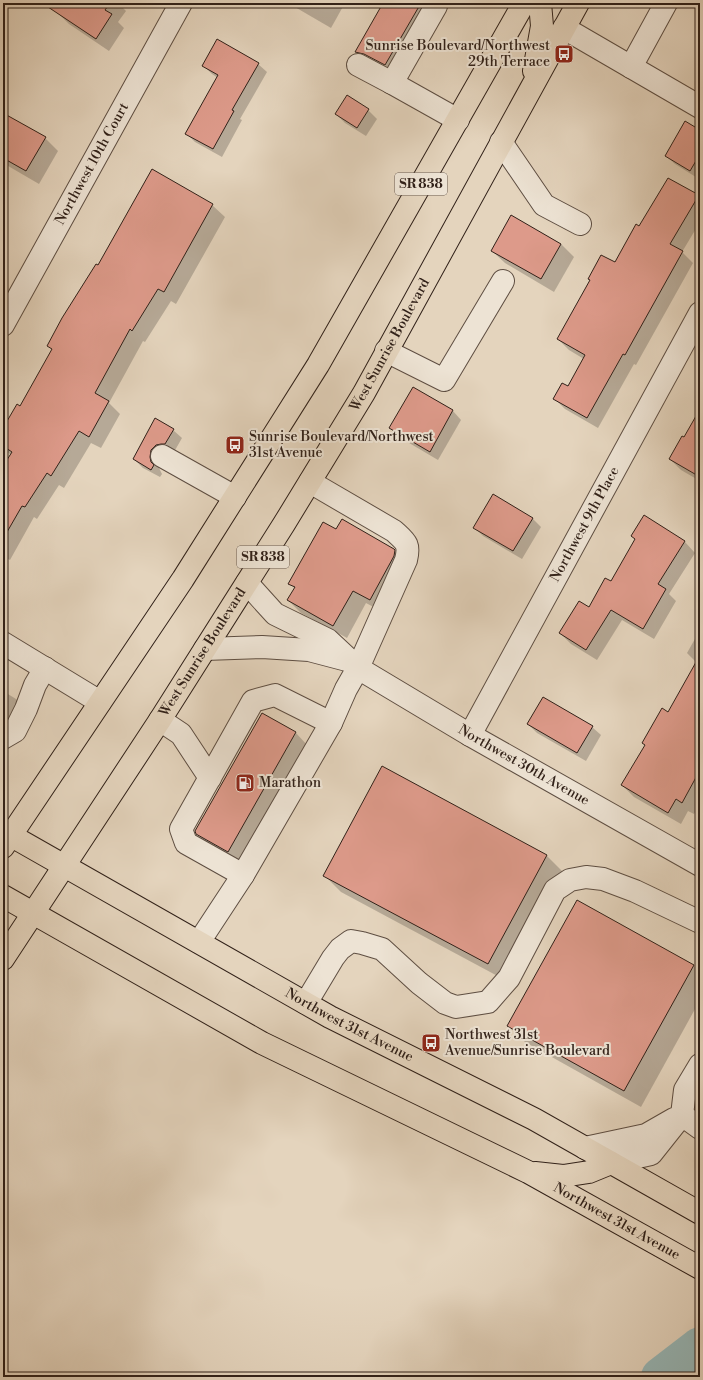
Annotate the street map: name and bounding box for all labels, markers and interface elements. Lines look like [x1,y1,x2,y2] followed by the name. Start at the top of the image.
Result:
[365,37,550,71] place label: Sunrise Boulevard/Northwest 29th Terrace
[553,43,575,65] bus stop icon: Sunrise Boulevard/Northwest 29th Terrace
[51,100,133,228] street label: Northwest 10th Court
[395,173,447,195] road number: SR 838
[345,275,434,416] street label: West Sunrise Boulevard
[249,428,434,462] place label: Sunrise Boulevard/Northwest 31st Avenue
[224,434,246,456] bus stop icon: Sunrise Boulevard/Northwest 31st Avenue
[546,464,624,585] street label: Northwest 9th Place
[237,546,289,568] road number: SR 838
[155,584,250,721] street label: West Sunrise Boulevard
[455,721,593,810] street label: Northwest 30th Avenue
[234,772,256,794] fuel station icon: Marathon
[259,774,322,792] place label: Marathon
[282,984,416,1066] street label: Northwest 31st Avenue
[444,1026,610,1060] place label: Northwest 31st Avenue/Sunrise Boulevard
[420,1032,442,1054] bus stop icon: Northwest 31st Avenue/Sunrise Boulevard
[550,1179,683,1264] street label: Northwest 31st Avenue

